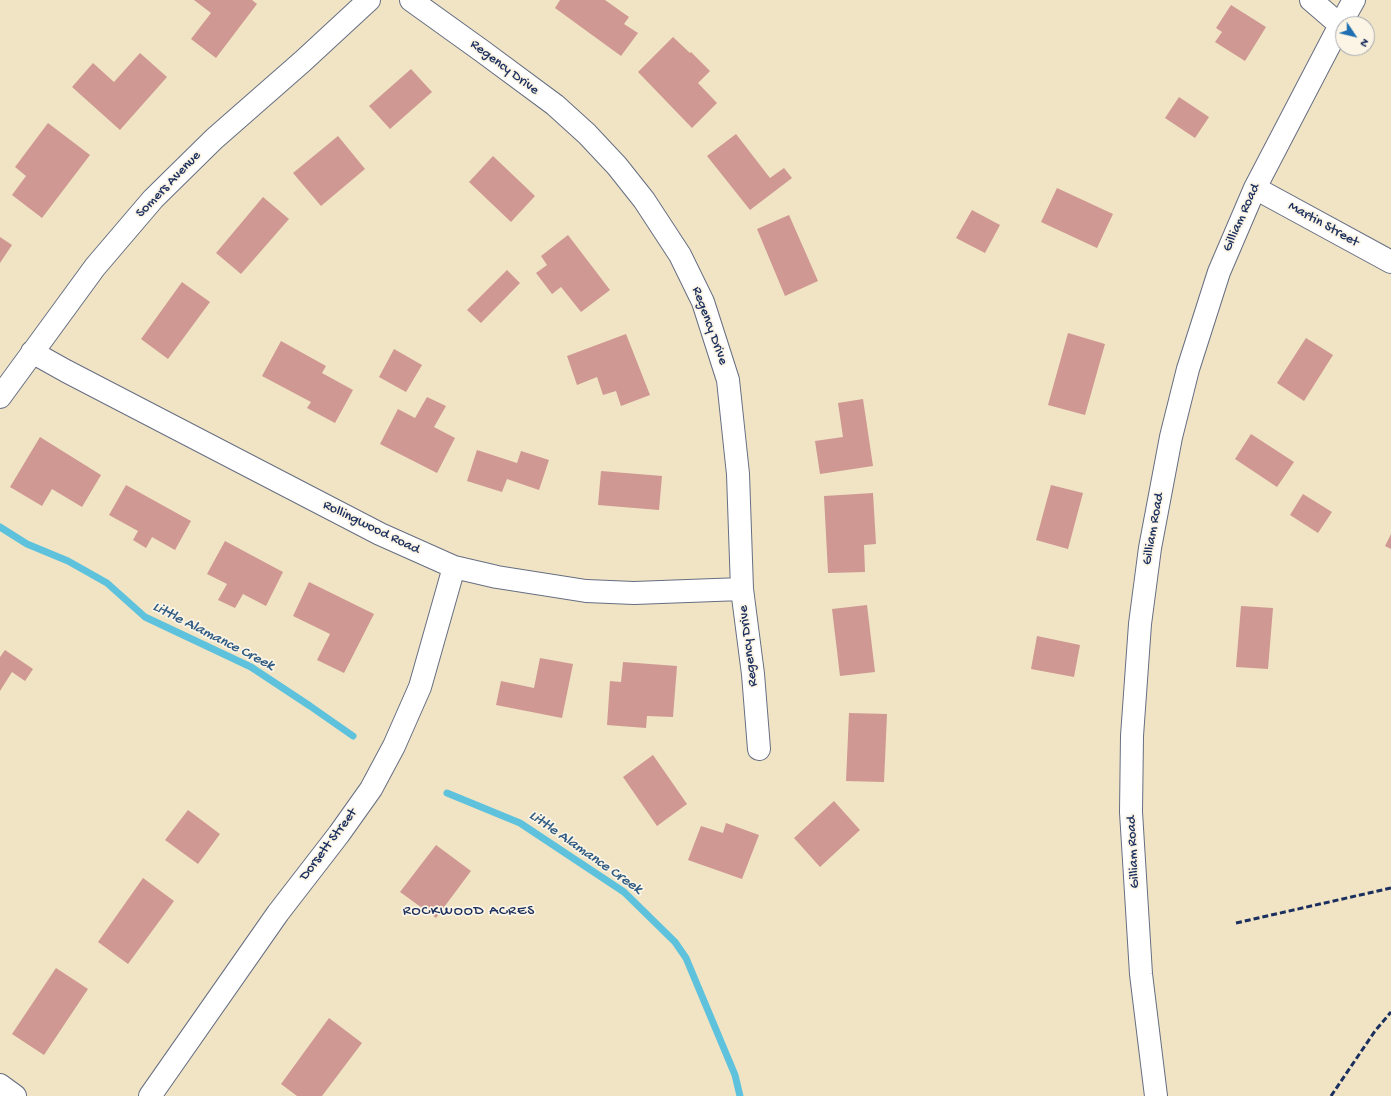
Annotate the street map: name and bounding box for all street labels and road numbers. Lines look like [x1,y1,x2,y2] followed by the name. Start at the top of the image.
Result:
[466,37,542,99] street label: Regency Drive
[133,148,205,222] street label: Somers Avenue
[1220,181,1264,255] street label: Gilliam Road
[1285,199,1361,251] street label: Martin Street
[687,285,731,367] street label: Regency Drive
[1139,492,1169,566] street label: Gilliam Road
[320,497,422,559] street label: Rollingwood Road
[736,604,762,688] street label: Regency Drive
[296,806,362,884] street label: Dorsett Street
[1124,815,1144,889] street label: Gilliam Road

